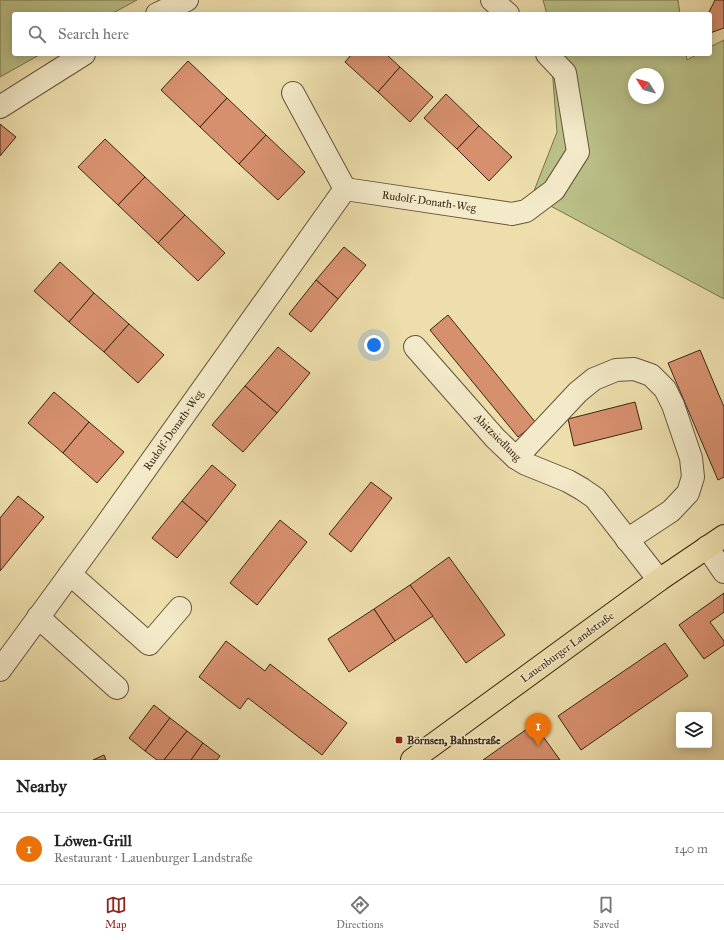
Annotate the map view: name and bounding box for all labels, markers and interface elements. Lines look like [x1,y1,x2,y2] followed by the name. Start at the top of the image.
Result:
[12,12,712,56] search box
[26,23,48,45] icon: search
[58,25,129,43] text: Search here
[628,68,664,104] north arrow
[381,188,478,215] street label: Rudolf-Donath-Weg
[364,335,384,355] your location
[141,387,206,473] street label: Rudolf-Donath-Weg
[471,410,525,464] street label: Abitzsiedlung
[518,609,617,686] street label: Lauenburger Landstraße
[676,712,712,748] map controls
[676,712,712,748] button: layers
[525,713,551,746] pin: 1
[407,734,501,747] place label: Börnsen, Bahnstraße
[394,735,404,745] marker: Börnsen, Bahnstraße
[16,776,67,797] text: Nearby
[54,832,132,850] text: Löwen-Grill
[26,841,32,857] text: 1
[674,841,708,857] text: 140 m
[54,850,253,866] text: Restaurant · Lauenburger Landstraße
[105,894,127,931] tab: Map
[336,894,384,931] tab: Directions
[593,894,619,931] tab: Saved

